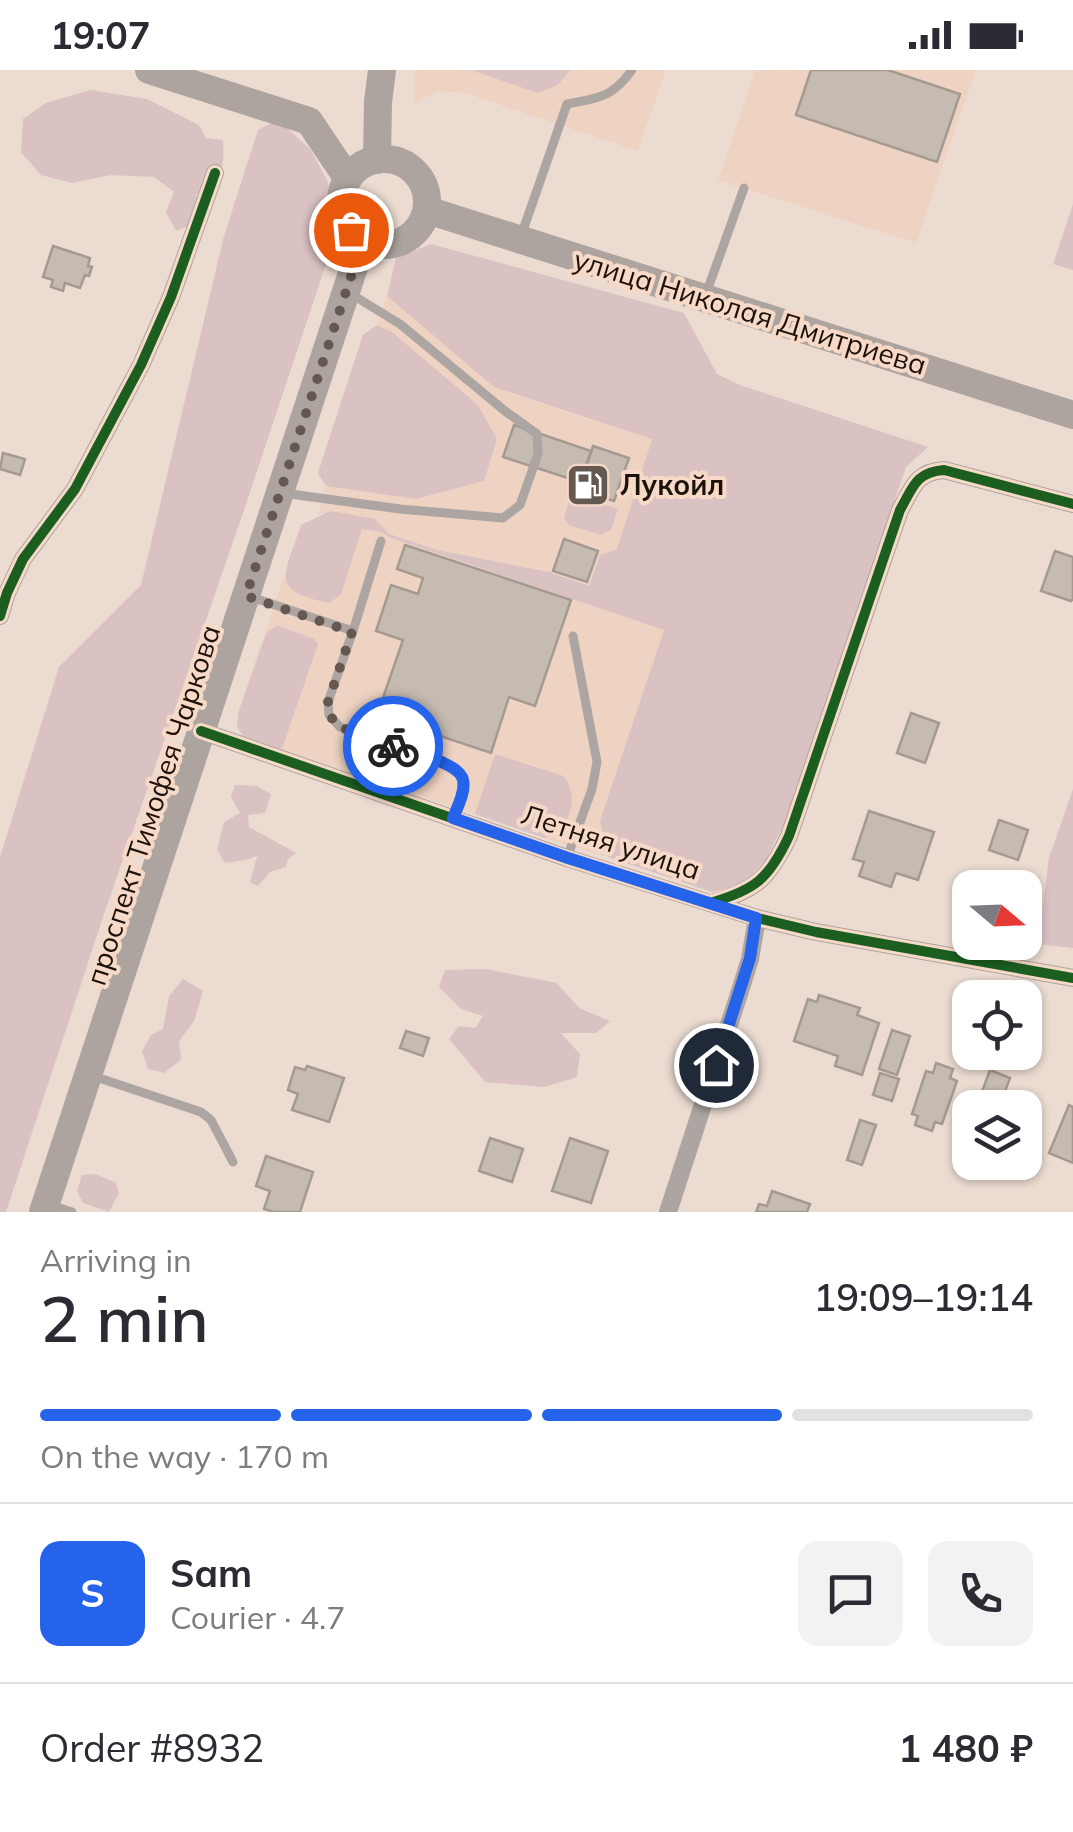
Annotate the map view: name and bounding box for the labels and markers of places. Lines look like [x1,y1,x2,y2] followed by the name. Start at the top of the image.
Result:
[309,188,394,273] pin
[565,462,611,508] fuel station icon: Лукойл
[620,467,724,502] place label: Лукойл
[674,1023,759,1108] pin

